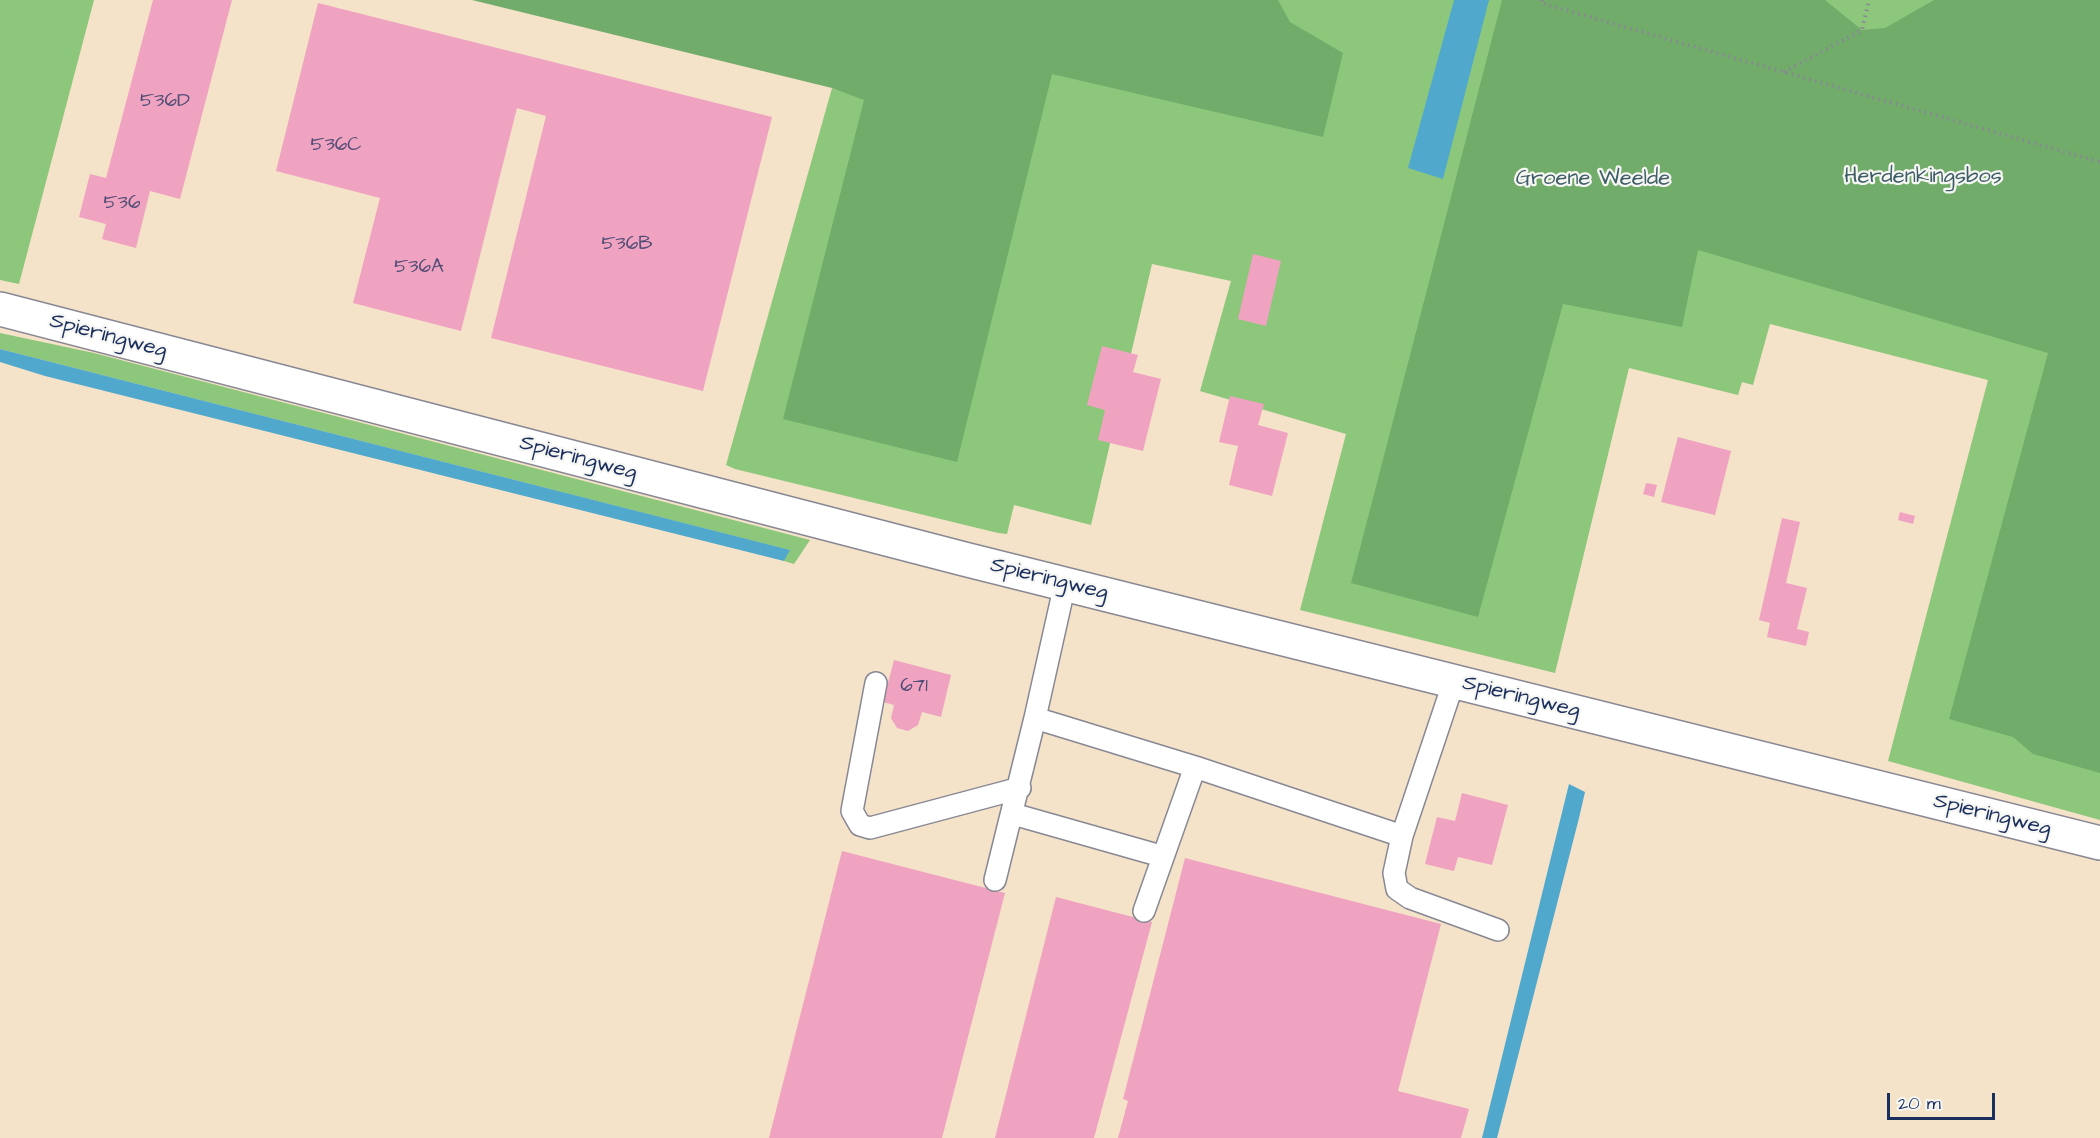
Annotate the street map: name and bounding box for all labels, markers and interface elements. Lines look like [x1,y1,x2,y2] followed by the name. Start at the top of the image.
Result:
[140,90,190,114] house number: 536D
[310,134,362,158] house number: 536C
[1844,164,2002,190] park label: Herdenkingsbos
[1516,166,1670,192] park label: Groene Weelde
[104,192,140,216] house number: 536
[601,233,653,257] house number: 536B
[394,256,444,280] house number: 536A
[46,309,170,365] street label: Spieringweg
[516,431,640,487] street label: Spieringweg
[987,553,1111,607] street label: Spieringweg
[1459,671,1583,725] street label: Spieringweg
[900,675,928,699] house number: 671
[1930,789,2054,843] street label: Spieringweg
[1890,1081,1998,1119] scale bar
[1898,1091,1941,1116] text: 20 m

